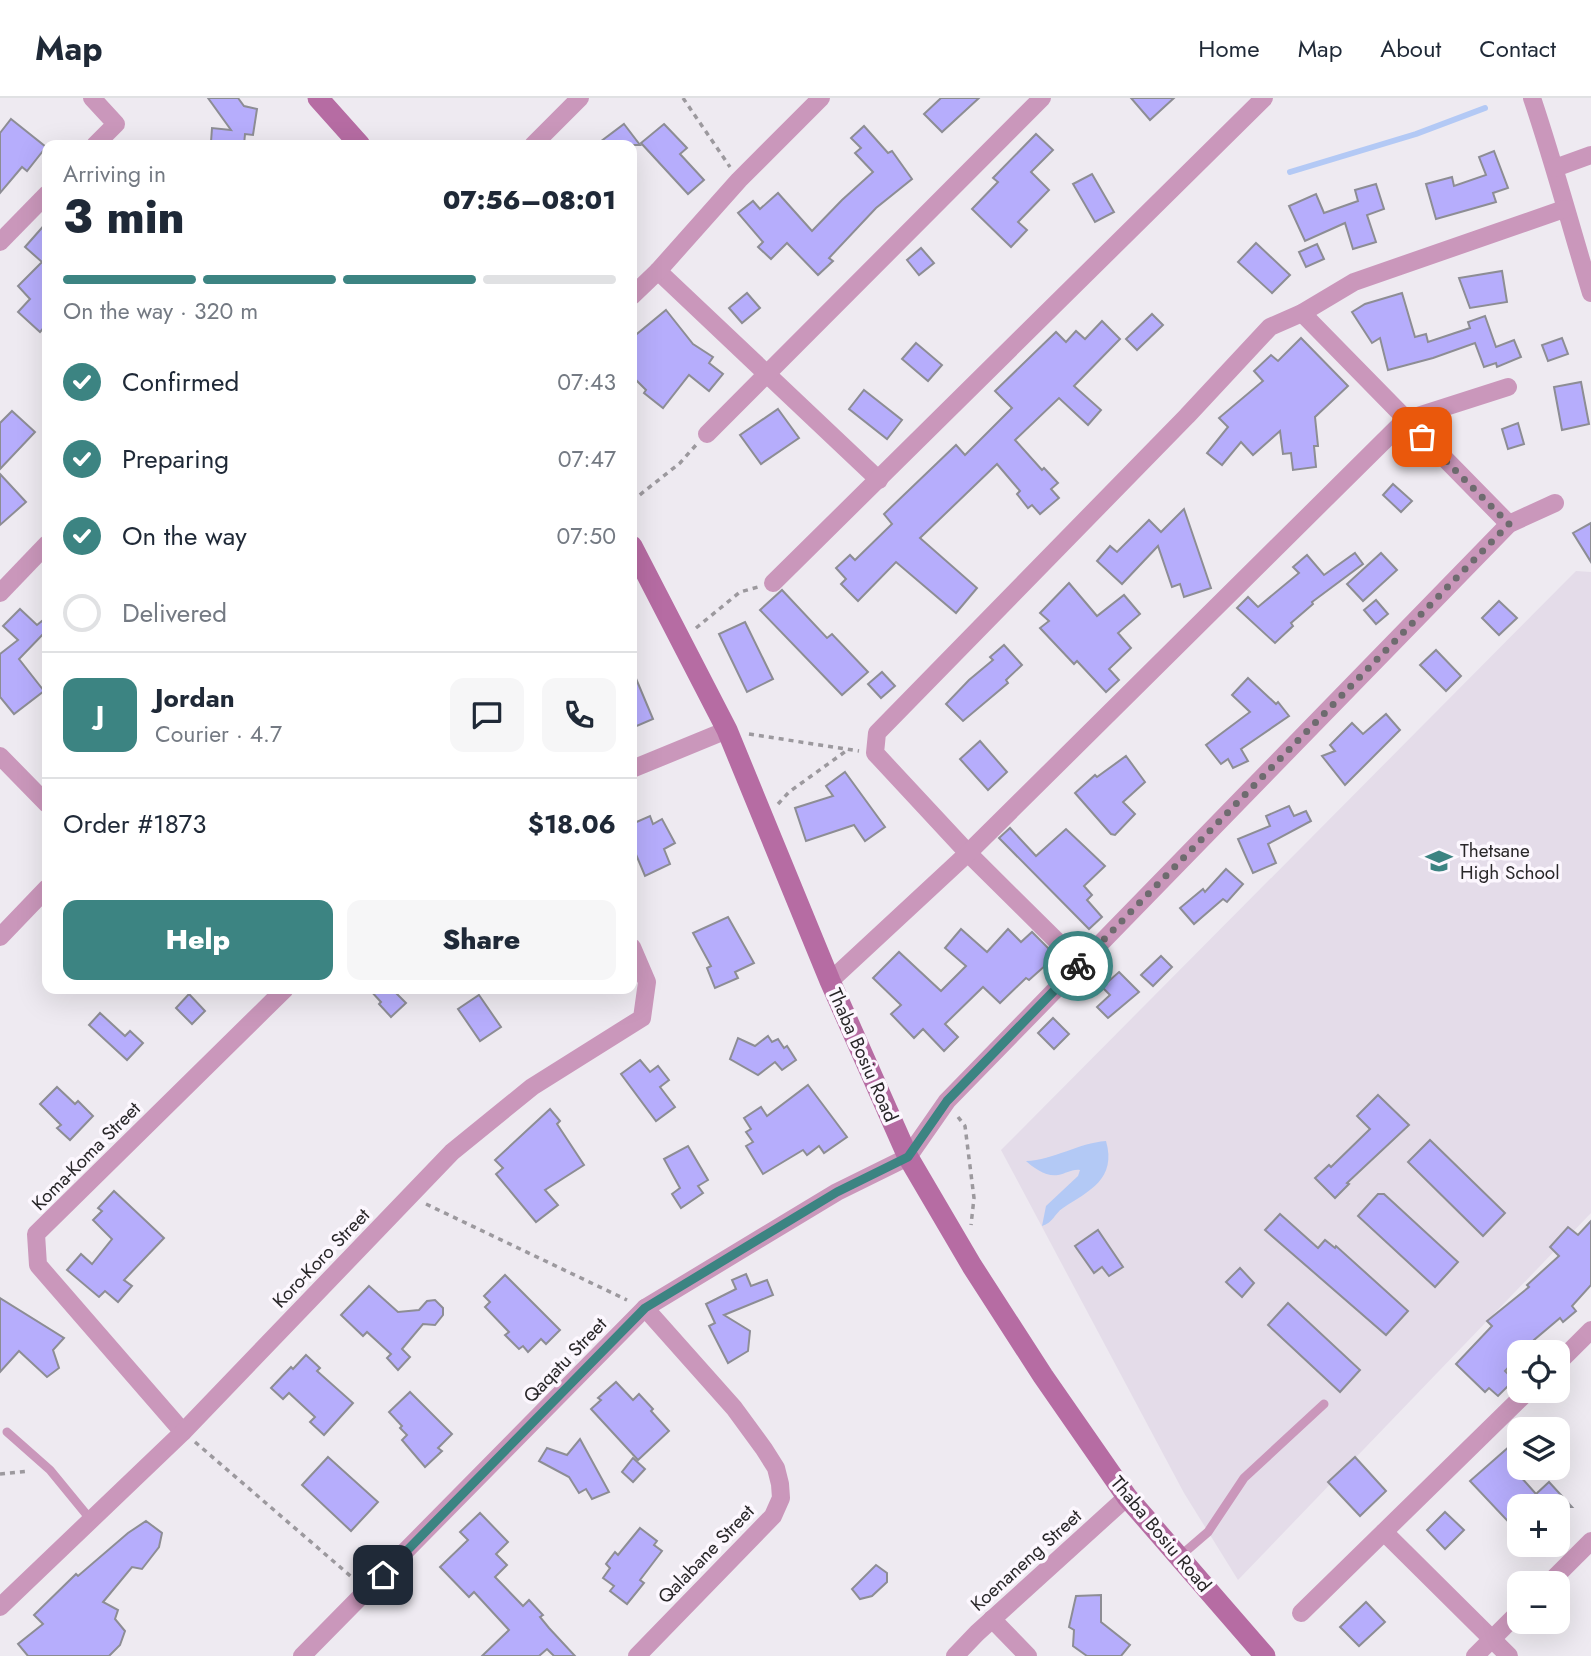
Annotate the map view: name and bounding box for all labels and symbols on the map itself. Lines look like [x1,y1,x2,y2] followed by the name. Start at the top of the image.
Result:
[1392,407,1452,467] pin
[1460,837,1560,886] place label: Thetsane High School
[1424,846,1454,876] school or university icon: Thetsane High School
[1043,931,1113,1001] courier
[821,984,905,1126] street label: Thaba Bosiu Road
[26,1095,147,1216] street label: Koma-Koma Street
[266,1202,376,1314] street label: Koro-Koro Street
[517,1311,613,1409] street label: Qaqatu Street
[1104,1470,1218,1598] street label: Thaba Bosiu Road
[652,1498,761,1610] street label: Qalabane Street
[965,1502,1088,1617] street label: Koenaneng Street
[353,1545,413,1605] pin

